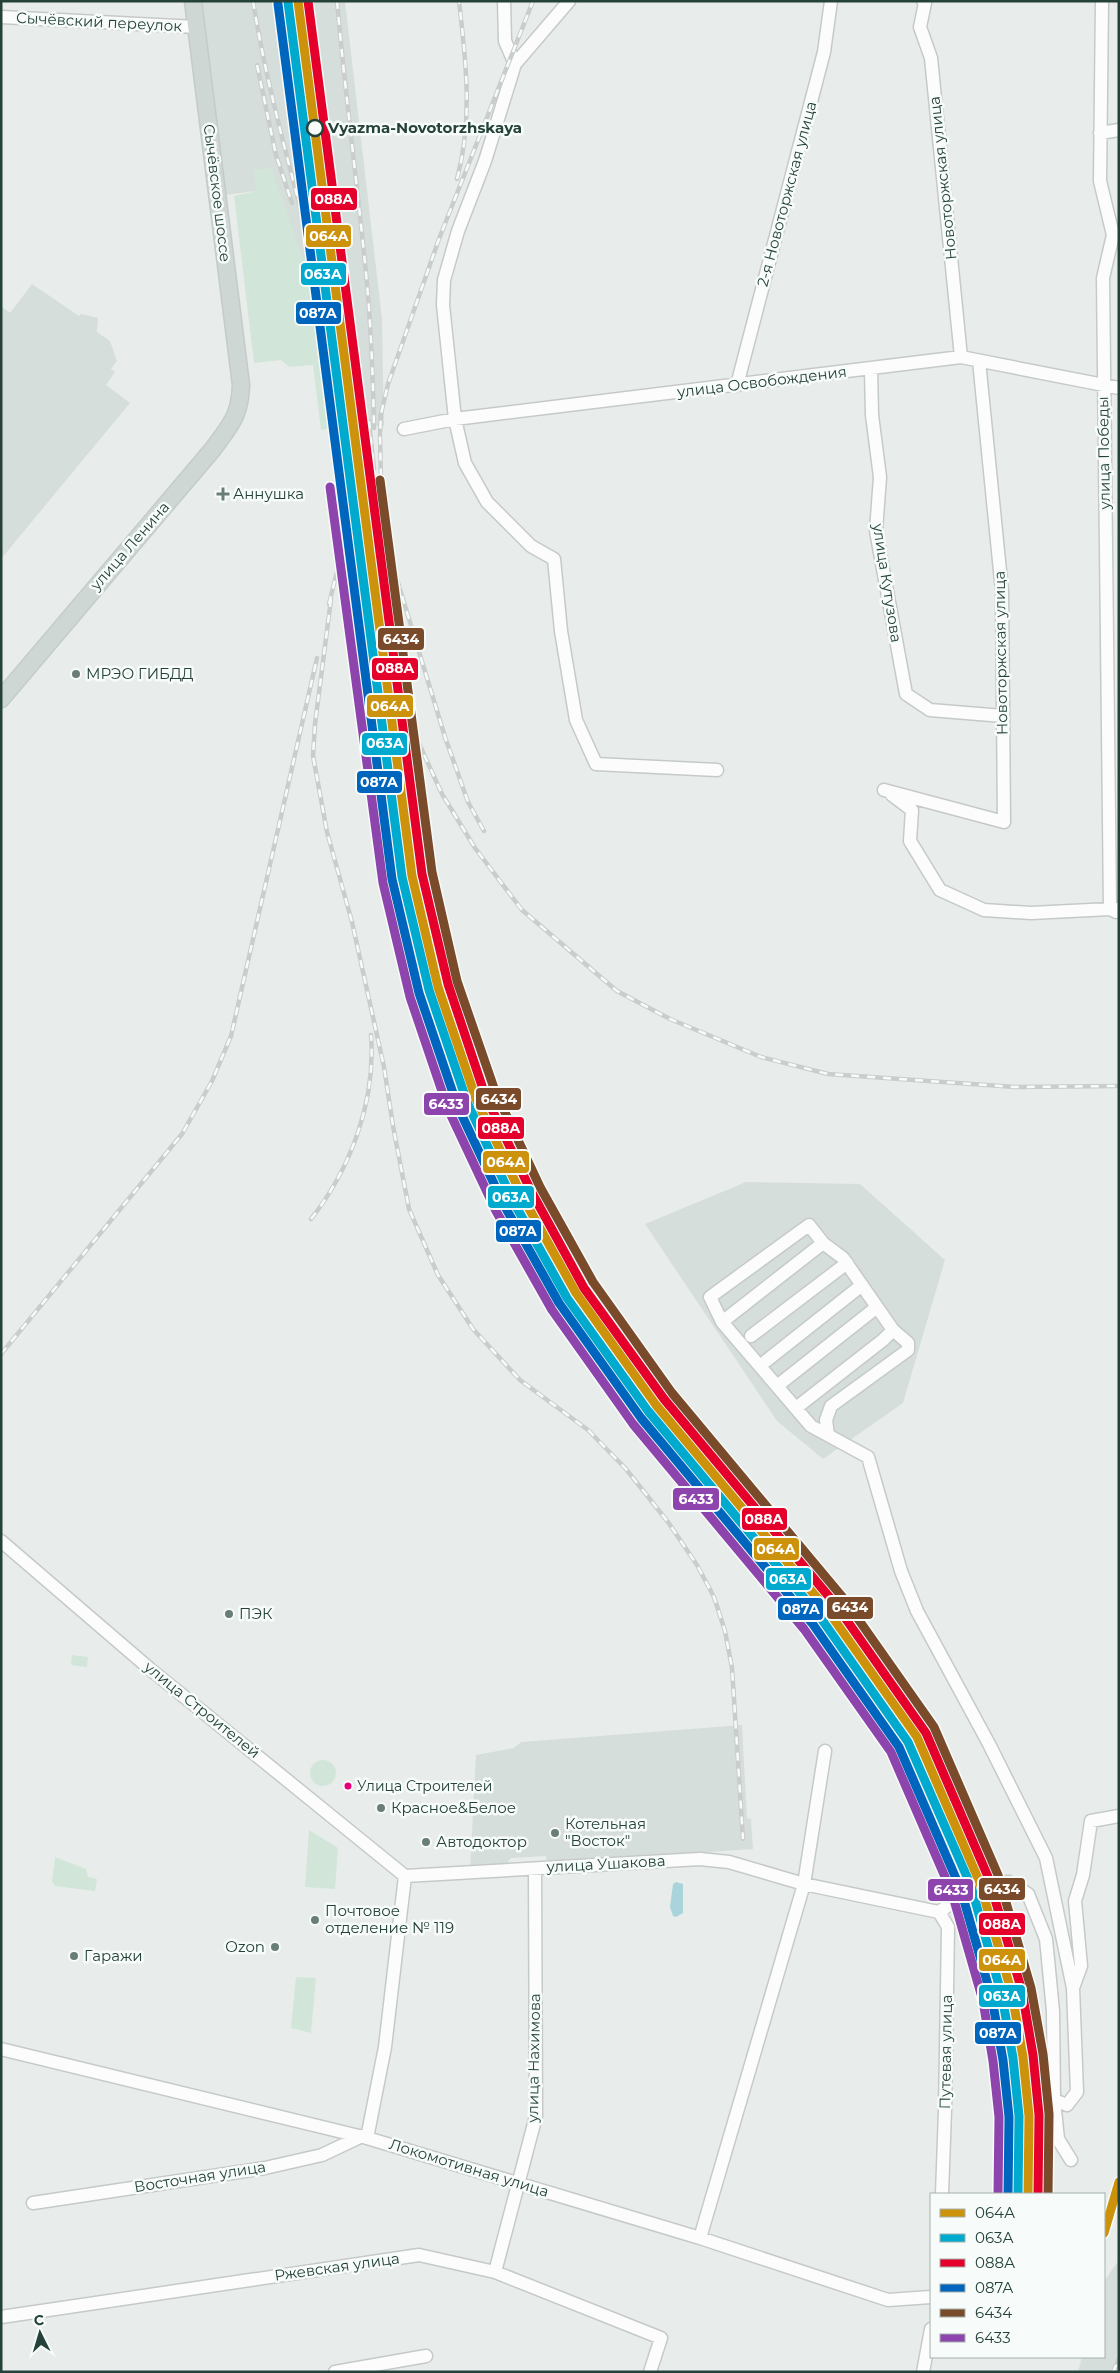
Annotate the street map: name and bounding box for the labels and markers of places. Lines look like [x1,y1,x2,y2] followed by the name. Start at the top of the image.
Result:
[327,118,522,137] place label: Vyazma-Novotorzhskaya
[306,119,324,137] marker: Vyazma-Novotorzhskaya
[233,484,304,503] place label: Аннушка
[217,488,229,500] marker: Аннушка
[86,664,194,683] place label: МРЭО ГИБДД
[70,668,82,680] marker: МРЭО ГИБДД
[239,1604,273,1623] place label: ПЭК
[223,1608,235,1620] marker: ПЭК
[357,1777,492,1795] place label: Улица Строителей
[343,1781,353,1791] marker: Улица Строителей
[391,1798,516,1817] place label: Красное&Белое
[375,1802,387,1814] marker: Красное&Белое
[565,1814,646,1850] place label: Котельная "Восток"
[549,1827,561,1839] marker: Котельная "Восток"
[436,1832,527,1851] place label: Автодоктор
[420,1836,432,1848] marker: Автодоктор
[325,1901,454,1937] place label: Почтовое отделение № 119
[309,1914,321,1926] marker: Почтовое отделение № 119
[225,1937,265,1956] place label: Ozon
[269,1941,281,1953] marker: Ozon
[84,1946,143,1965] place label: Гаражи
[68,1950,80,1962] marker: Гаражи

